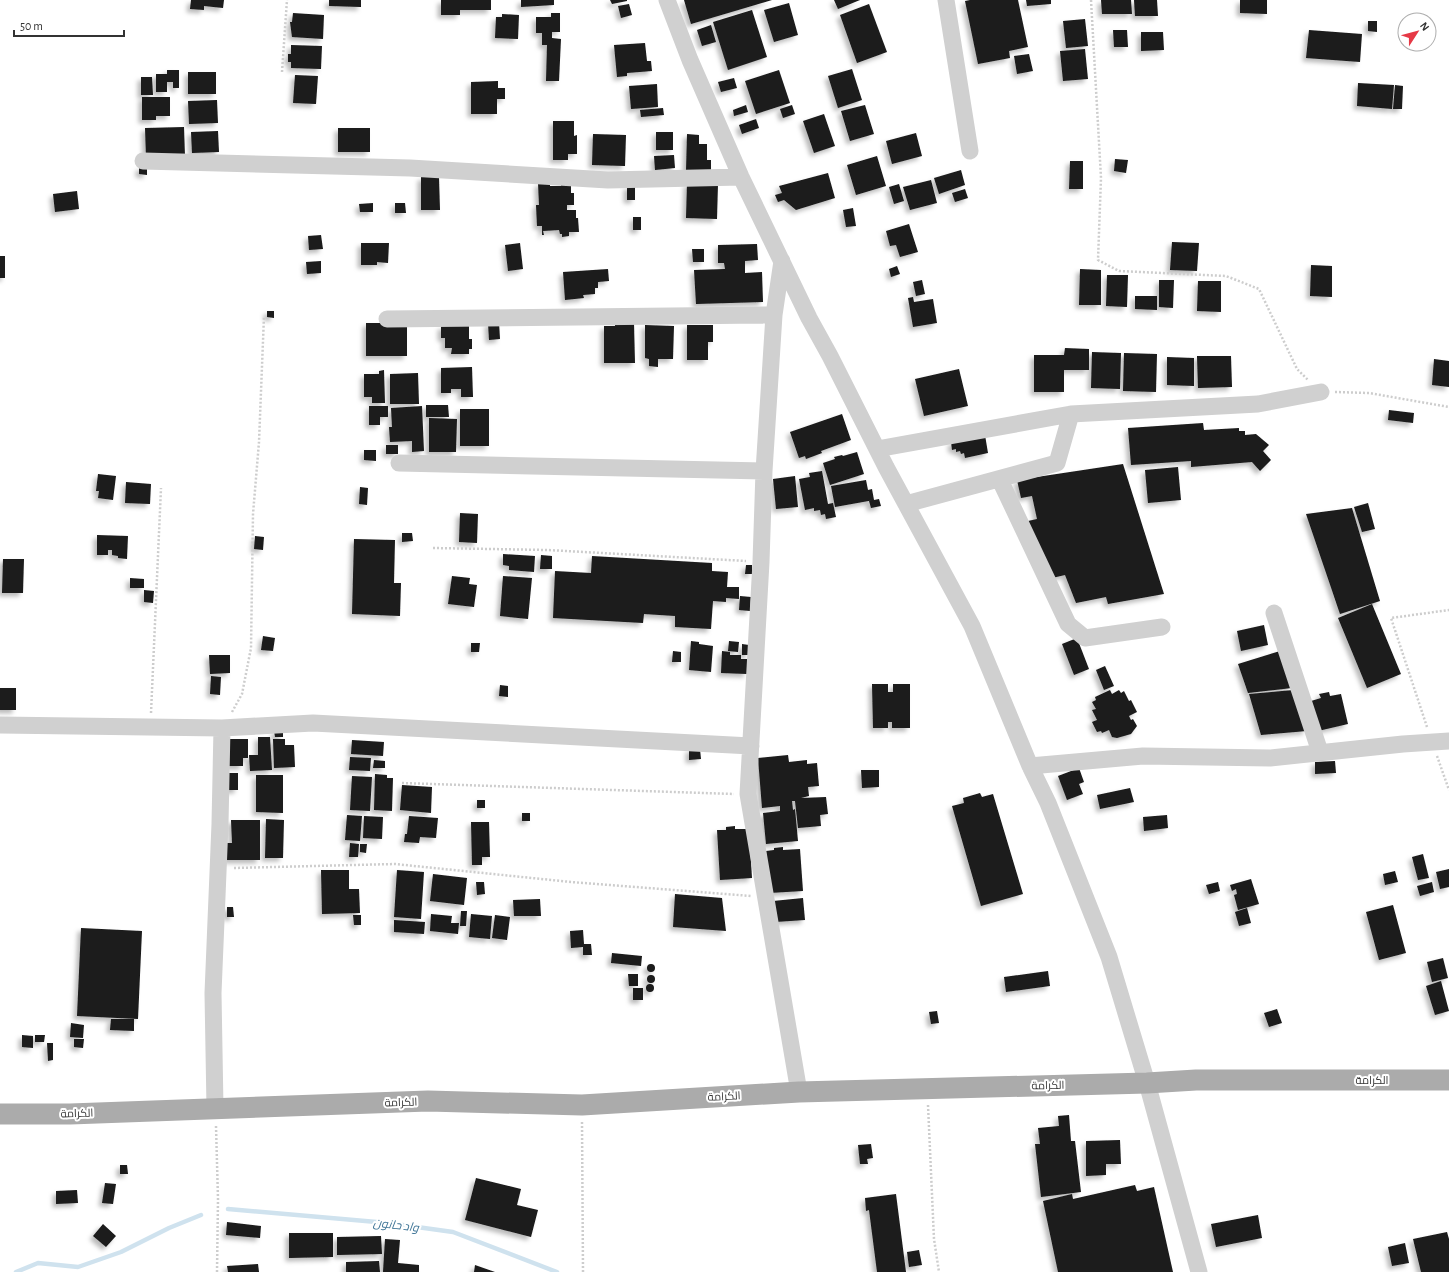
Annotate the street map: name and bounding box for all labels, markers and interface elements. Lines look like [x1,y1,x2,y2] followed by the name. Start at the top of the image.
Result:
[14,12,124,38] scale bar
[1397,12,1437,52] north arrow
[20,20,43,32] text: 50 m
[1418,20,1431,33] text: N
[1356,1075,1388,1087] street label: الكرامة
[1031,1080,1065,1092] street label: الكرامة
[707,1090,741,1104] street label: الكرامة
[384,1096,418,1110] street label: الكرامة
[60,1107,94,1121] street label: الكرامة
[372,1216,421,1235] water label: واد حانون

